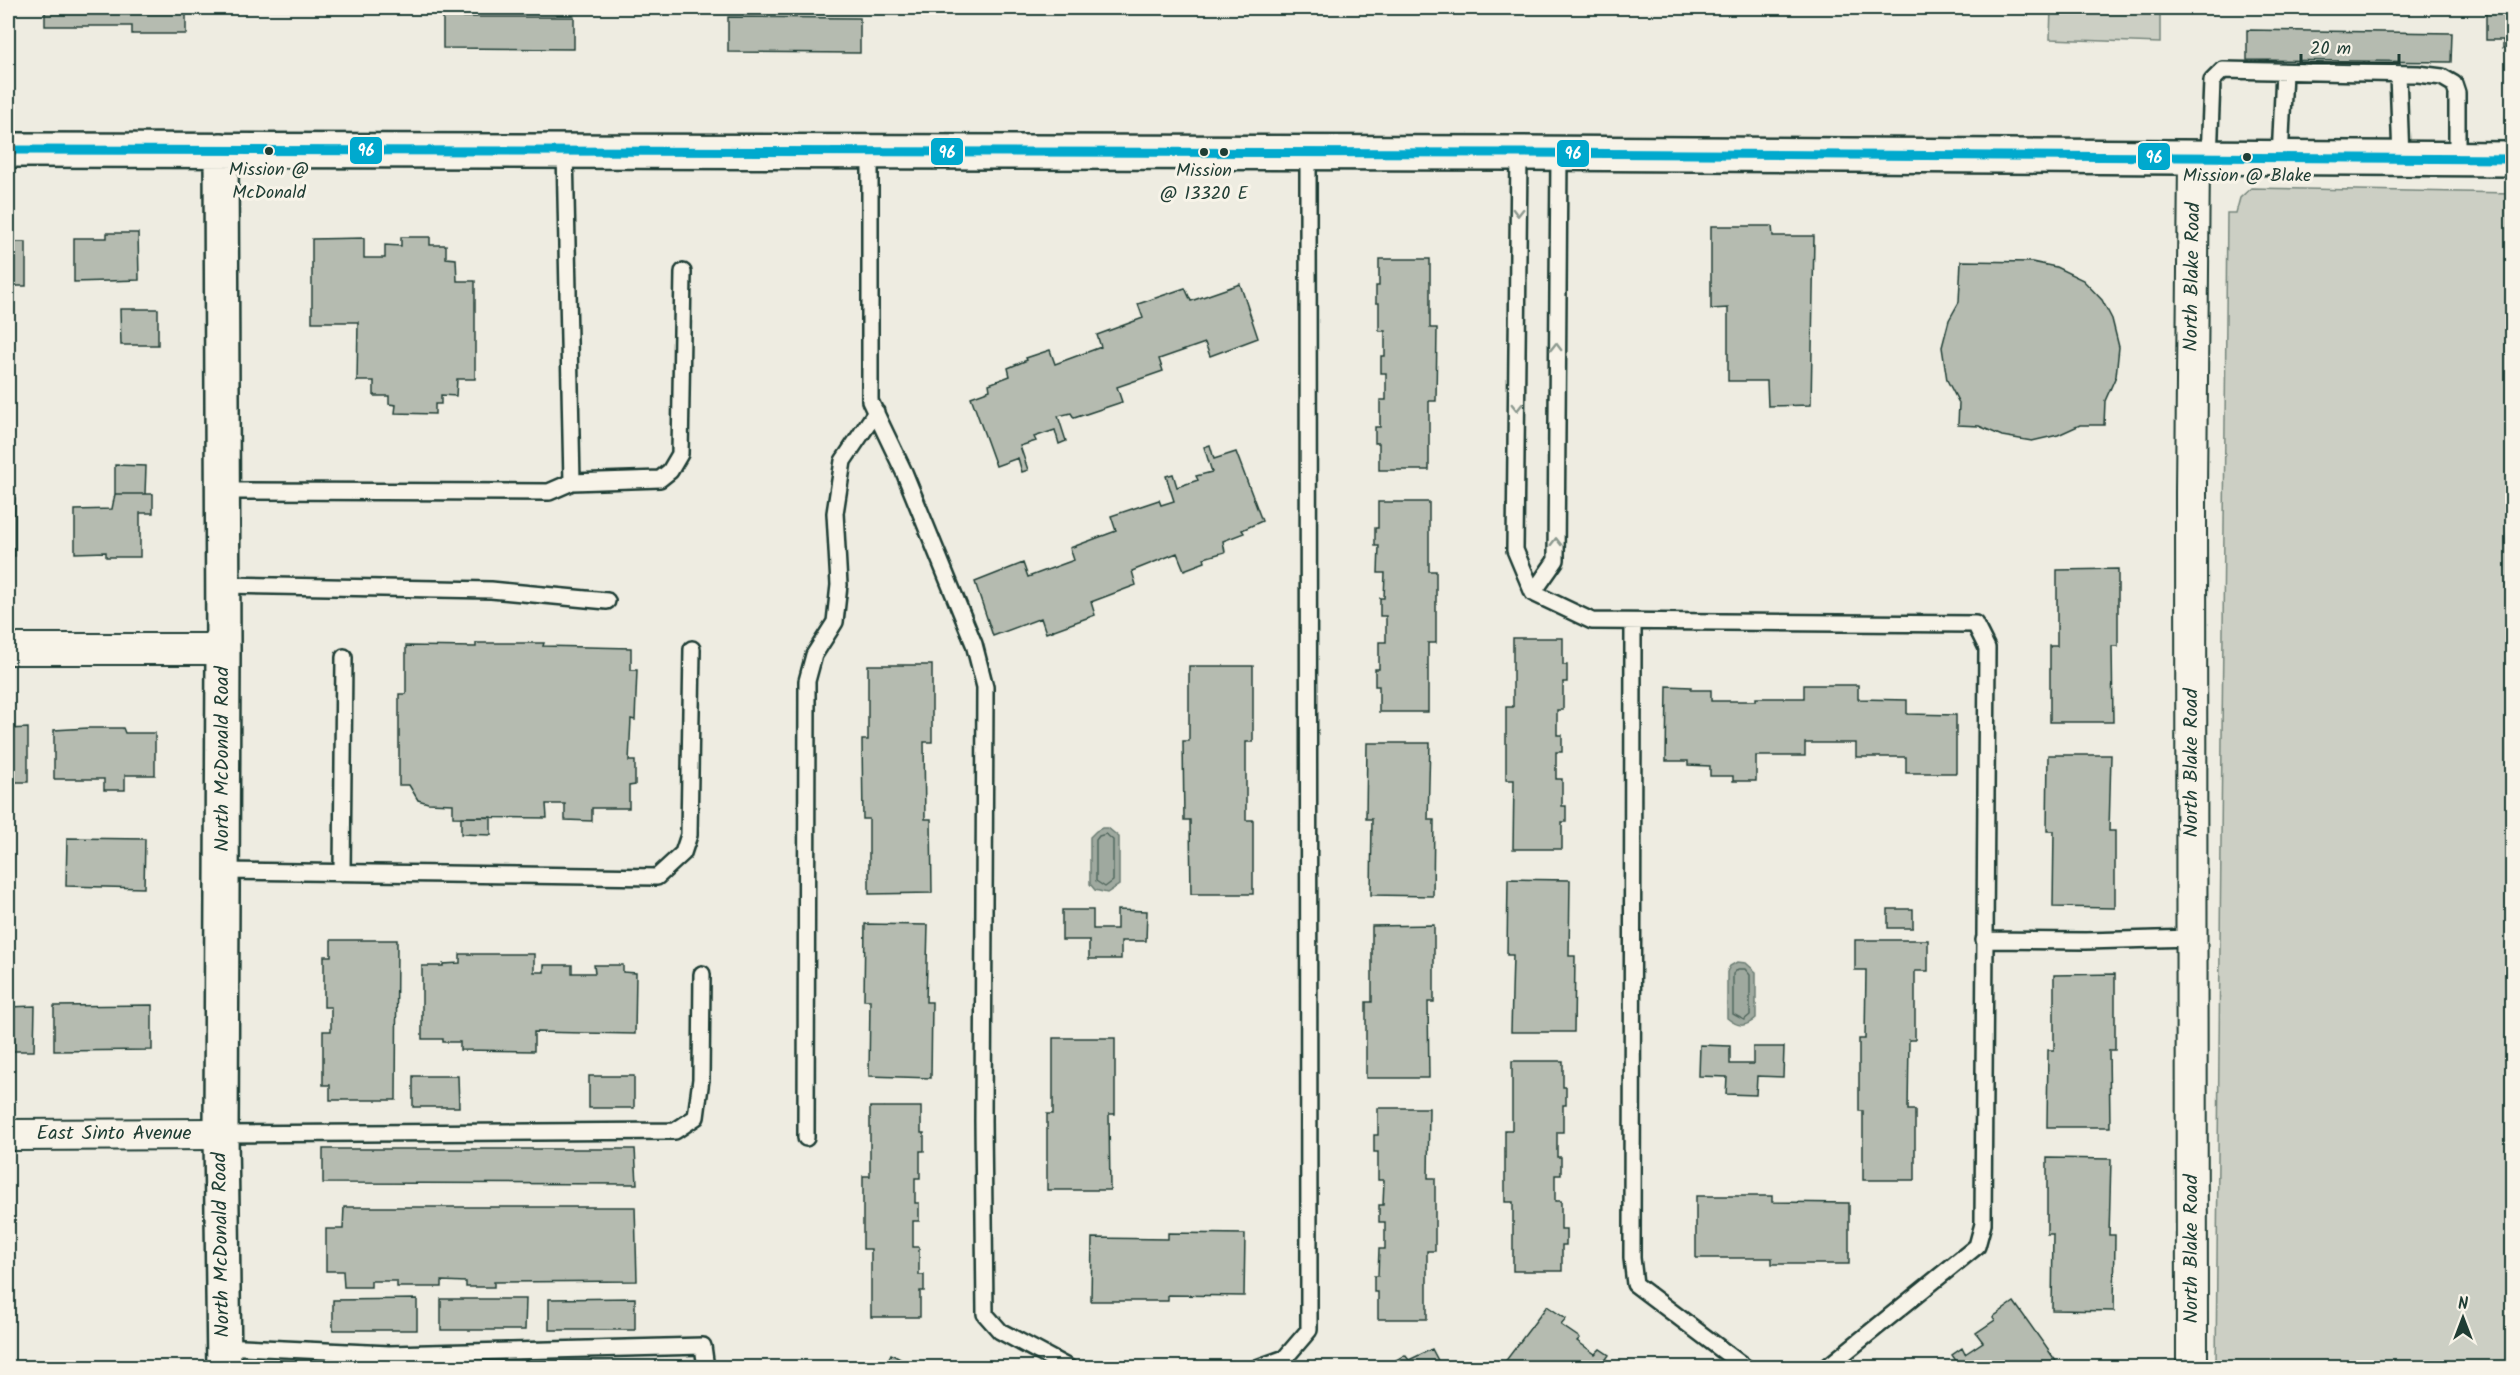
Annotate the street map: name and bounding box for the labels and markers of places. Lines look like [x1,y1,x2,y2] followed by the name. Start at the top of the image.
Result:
[263,145,275,157] marker: Mission @ McDonald
[1198,146,1210,158] marker: Mission @ 13320 E
[1218,146,1230,158] unlabelled marker
[2241,151,2253,163] marker: Mission @ Blake
[229,156,309,208] place label: Mission @ McDonald
[1160,157,1248,209] place label: Mission @ 13320 E
[2183,162,2311,191] place label: Mission @ Blake

